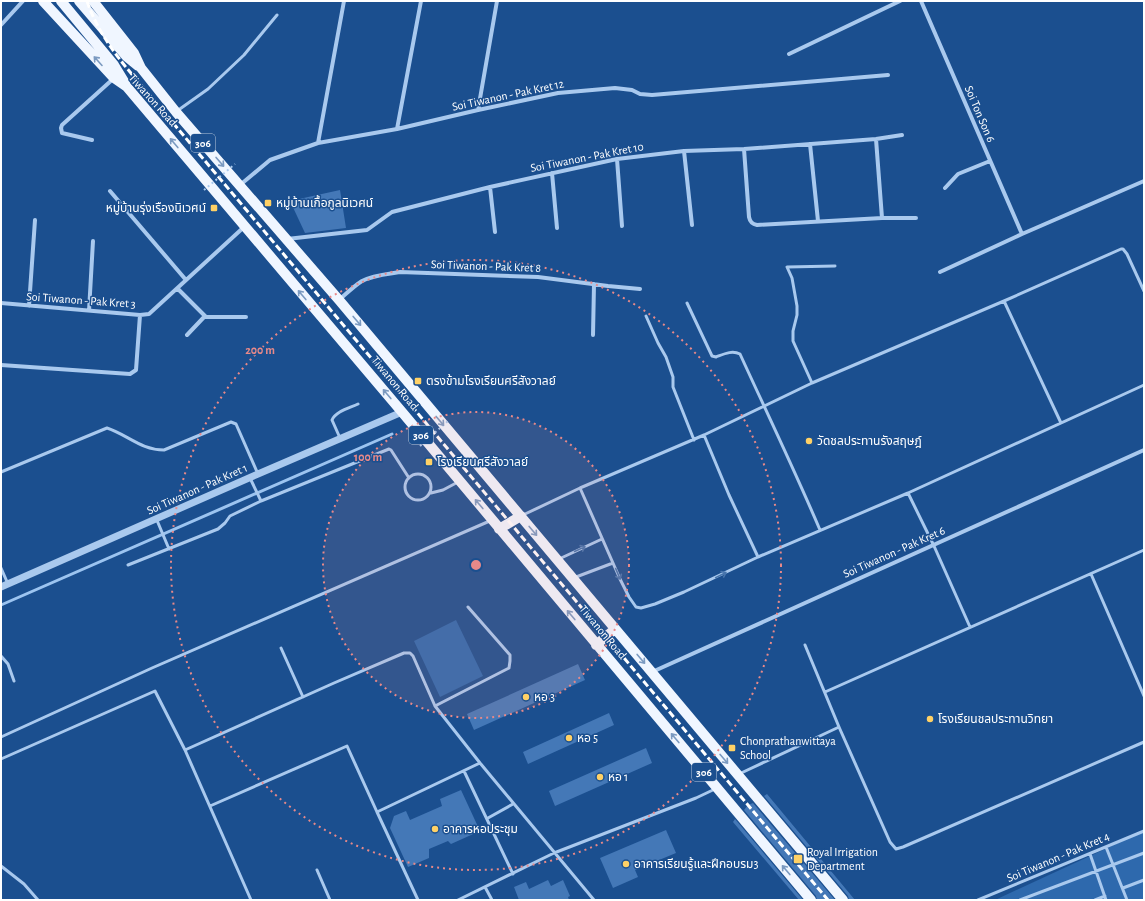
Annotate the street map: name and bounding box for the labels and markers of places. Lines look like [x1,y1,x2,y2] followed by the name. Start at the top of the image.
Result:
[276,194,373,210] place label: หมู่บ้านเกื้อกูลนิเวศน์
[263,198,273,208] marker: หมู่บ้านเกื้อกูลนิเวศน์
[106,201,206,215] place label: หมู่บ้านรุ่งเรืองนิเวศน์
[209,203,219,213] marker: หมู่บ้านรุ่งเรืองนิเวศน์
[426,374,556,387] place label: ตรงข้ามโรงเรียนศรีสังวาลย์
[413,376,423,386] marker: ตรงข้ามโรงเรียนศรีสังวาลย์
[817,435,922,448] place label: วัดชลประทานรังสฤษฎ์
[804,436,814,446] marker: วัดชลประทานรังสฤษฎ์
[437,456,528,468] place label: โรงเรียนศรีสังวาลย์
[424,457,434,467] marker: โรงเรียนศรีสังวาลย์
[469,558,483,572] centre of rings
[534,691,555,703] place label: หอ 3
[521,692,531,702] marker: หอ 3
[938,713,1053,725] place label: โรงเรียนชลประทานวิทยา
[925,714,935,724] marker: โรงเรียนชลประทานวิทยา
[577,732,598,744] place label: หอ 5
[564,733,574,743] marker: หอ 5
[740,735,836,761] place label: Chonprathanwittaya School
[727,743,737,753] marker: Chonprathanwittaya School
[608,771,628,783] place label: หอ 1
[595,772,605,782] marker: หอ 1
[443,823,518,836] place label: อาคารหอประชุม
[430,824,440,834] marker: อาคารหอประชุม
[807,846,878,872] place label: Royal Irrigation Department
[792,853,804,865] marker: Royal Irrigation Department
[634,857,758,871] place label: อาคารเรียนรู้และฝึกอบรม3
[621,859,631,869] marker: อาคารเรียนรู้และฝึกอบรม3

